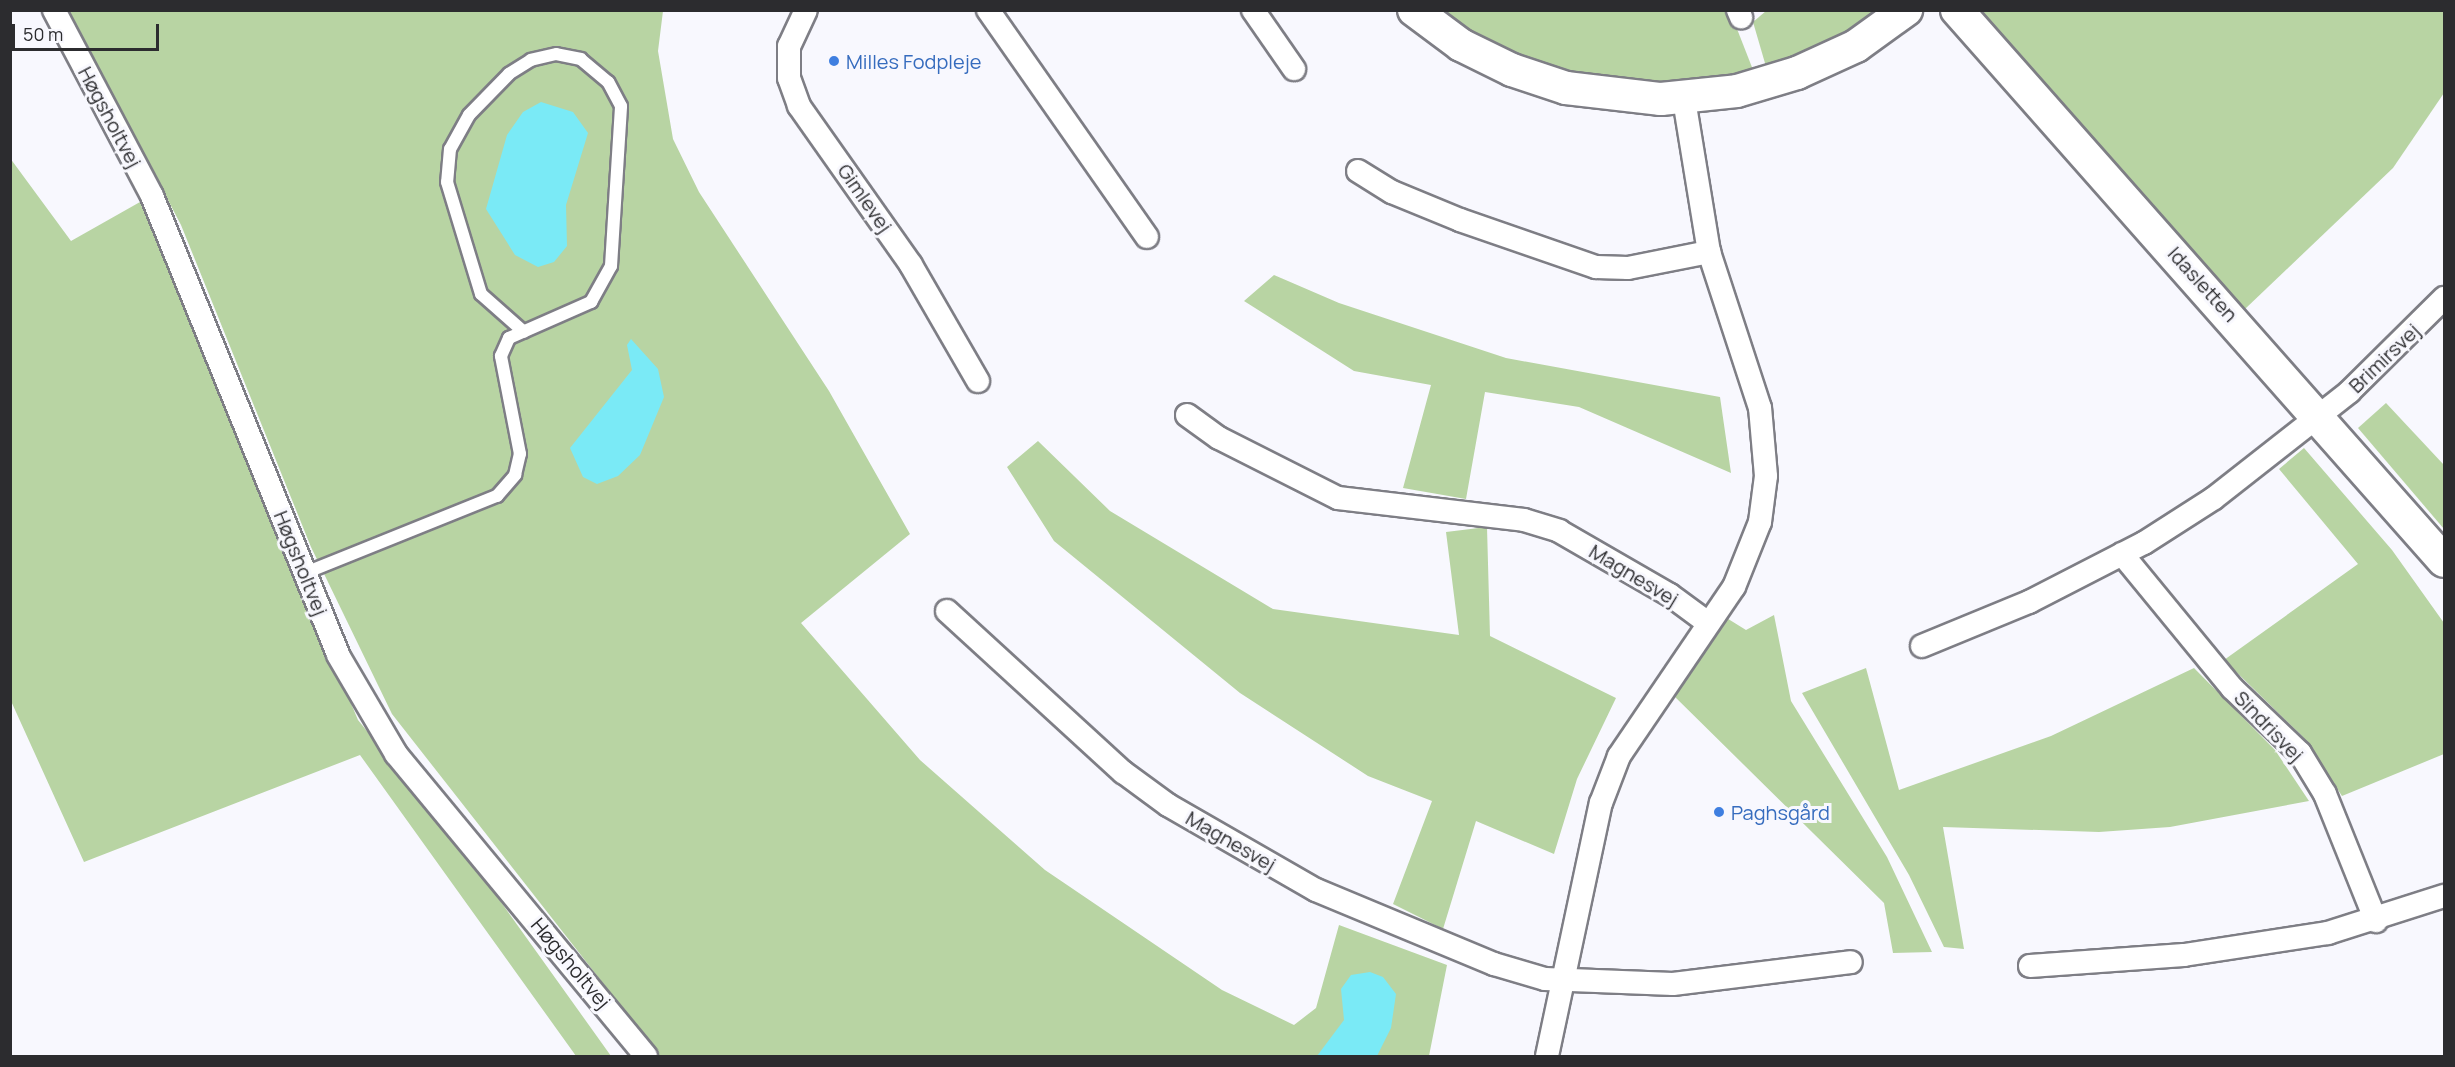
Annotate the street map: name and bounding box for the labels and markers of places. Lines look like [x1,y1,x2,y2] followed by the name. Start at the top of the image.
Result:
[846,49,981,73] place label: Milles Fodpleje
[827,54,841,68] marker: Milles Fodpleje
[1731,800,1830,824] place label: Paghsgård
[1712,805,1726,819] marker: Paghsgård

